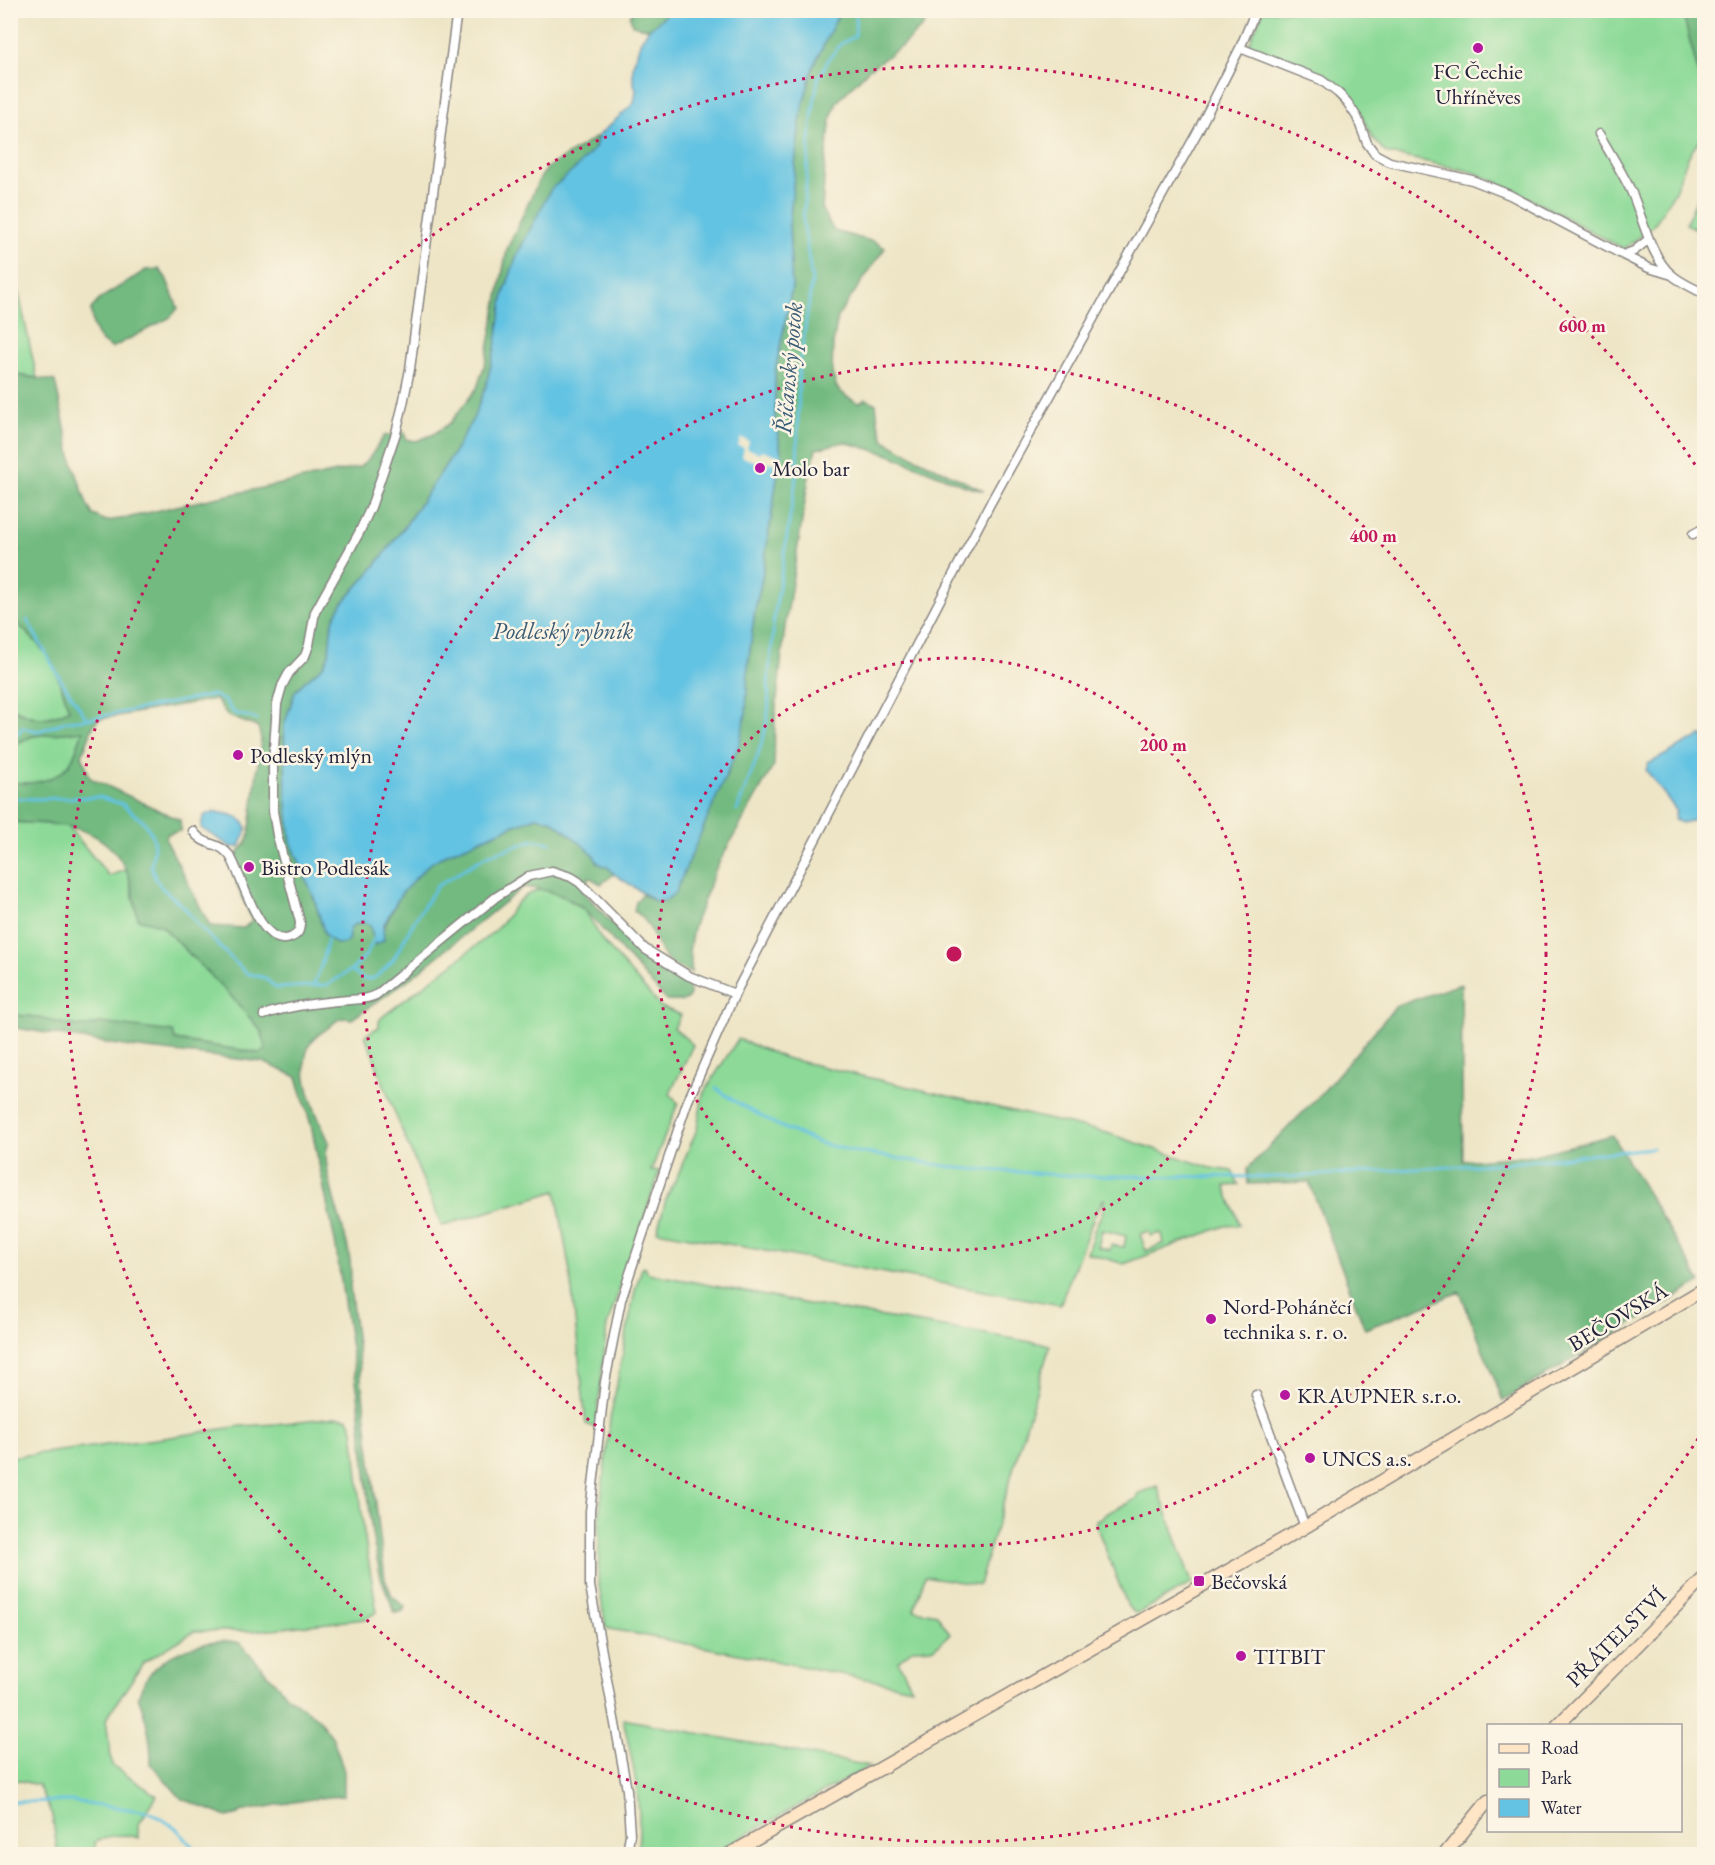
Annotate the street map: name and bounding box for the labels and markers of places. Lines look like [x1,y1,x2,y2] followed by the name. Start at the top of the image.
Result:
[1471,41,1485,55] marker: FC Čechie Uhříněves
[1433,57,1523,111] place label: FC Čechie Uhříněves
[772,454,850,483] place label: Molo bar
[753,461,767,475] marker: Molo bar
[250,741,372,770] place label: Podleský mlýn
[231,748,245,762] marker: Podleský mlýn
[261,853,390,882] place label: Bistro Podlesák
[242,860,256,874] marker: Bistro Podlesák
[944,944,964,964] centre of rings
[1223,1292,1352,1346] place label: Nord-Poháněcí technika s. r. o.
[1204,1312,1218,1326] marker: Nord-Poháněcí technika s. r. o.
[1297,1381,1462,1410] place label: KRAUPNER s.r.o.
[1278,1388,1292,1402] marker: KRAUPNER s.r.o.
[1322,1444,1412,1473] place label: UNCS a.s.
[1303,1451,1317,1465] marker: UNCS a.s.
[1211,1567,1287,1596] place label: Bečovská
[1192,1574,1206,1588] marker: Bečovská
[1253,1642,1325,1671] place label: TITBIT
[1234,1649,1248,1663] marker: TITBIT

